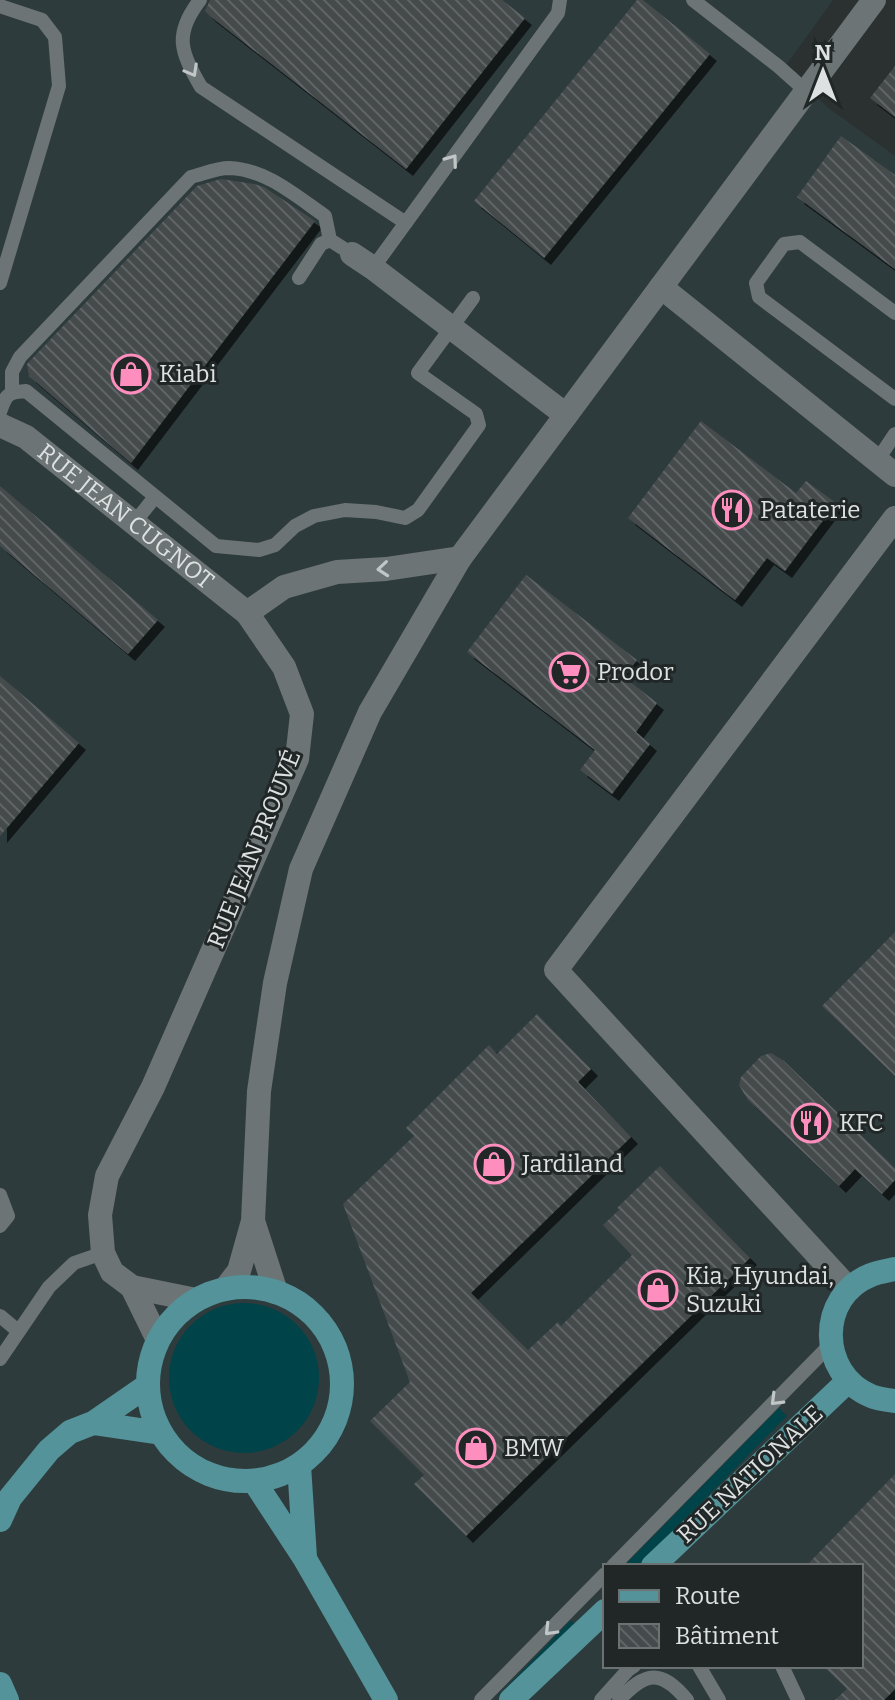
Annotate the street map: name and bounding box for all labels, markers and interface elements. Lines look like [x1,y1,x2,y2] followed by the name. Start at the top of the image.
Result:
[783,32,863,112] north arrow
[815,39,832,66] text: N
[183,63,198,77] one-way arrow
[442,155,456,169] one-way arrow
[110,353,152,395] shop icon: Kiabi
[159,360,217,388] place label: Kiabi
[32,438,219,595] street label: RUE JEAN CUGNOT
[711,489,753,531] restaurant icon: Pataterie
[760,496,860,524] place label: Pataterie
[376,560,389,577] one-way arrow
[548,651,590,693] supermarket icon: Prodor
[597,658,674,686] place label: Prodor
[201,746,306,952] street label: RUE JEAN PROUVÉ
[790,1102,832,1144] restaurant icon: KFC
[839,1109,884,1137] place label: KFC
[473,1143,515,1185] shop icon: Jardiland
[521,1150,623,1178] place label: Jardiland
[686,1262,834,1318] place label: Kia, Hyundai, Suzuki
[637,1269,679,1311] shop icon: Kia, Hyundai, Suzuki
[770,1391,785,1405] one-way arrow
[671,1399,829,1549] street label: RUE NATIONALE
[455,1427,497,1469] shop icon: BMW
[504,1434,565,1462] place label: BMW
[603,1564,863,1668] legend
[675,1582,740,1610] text: Route
[545,1621,560,1635] one-way arrow
[675,1622,779,1650] text: Bâtiment

